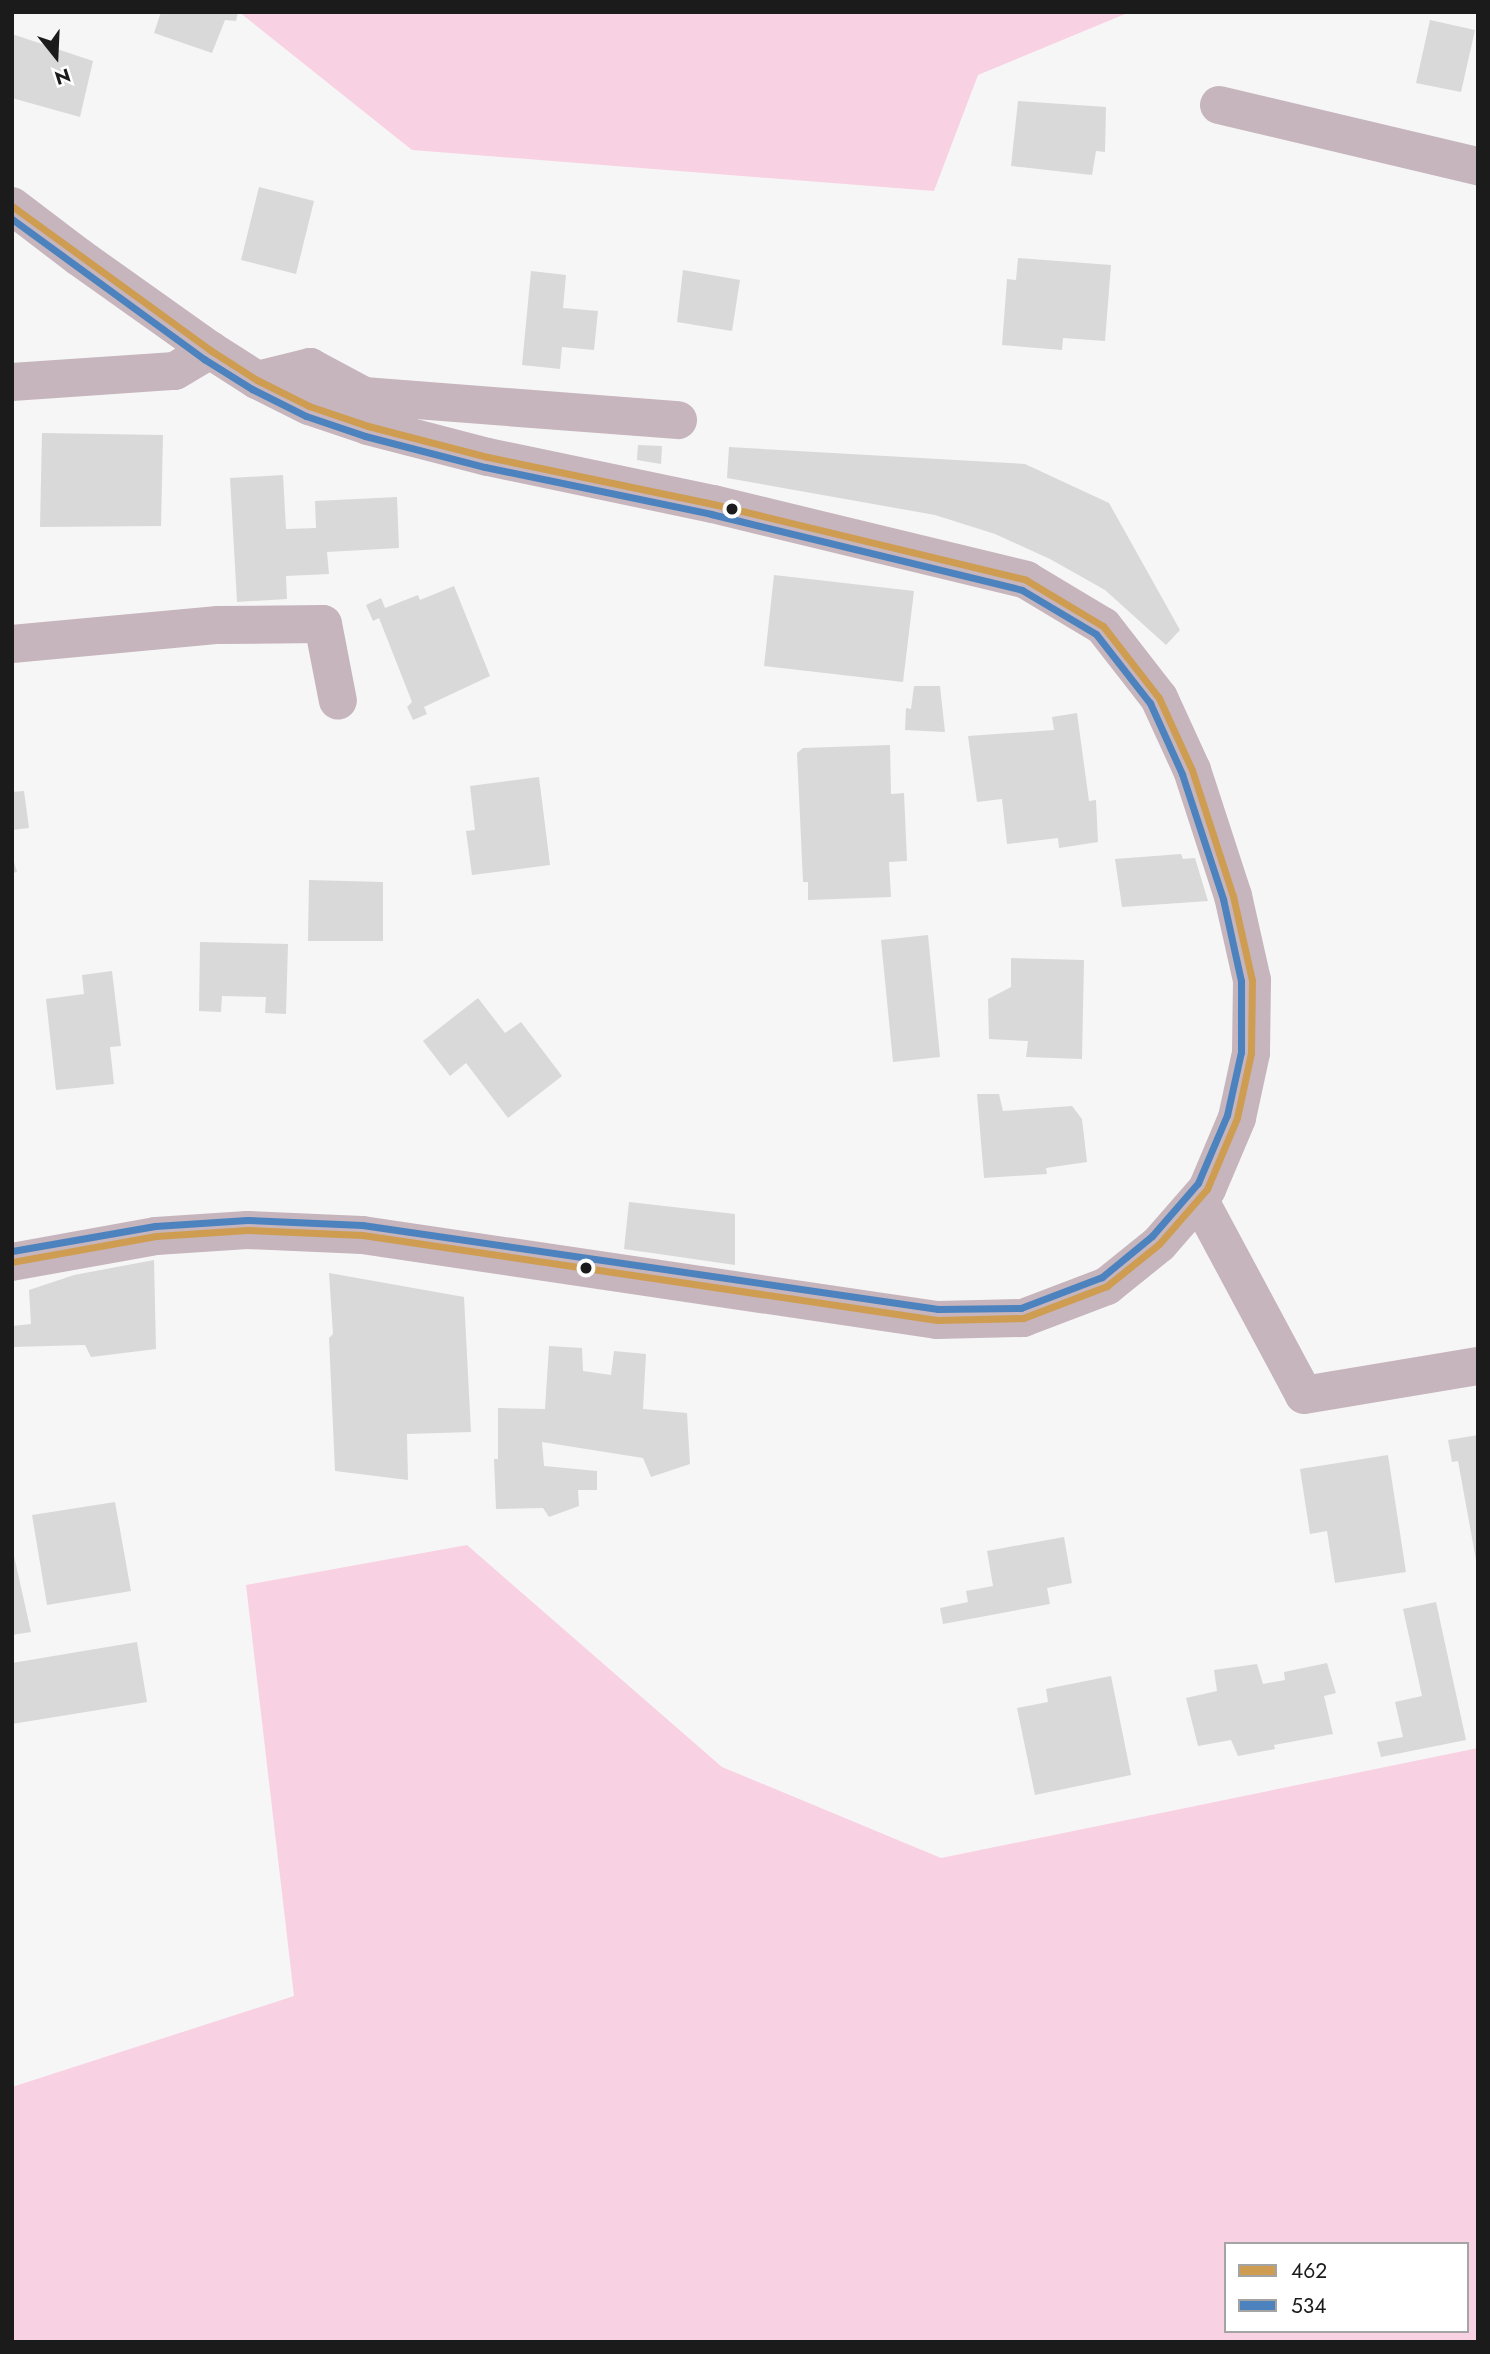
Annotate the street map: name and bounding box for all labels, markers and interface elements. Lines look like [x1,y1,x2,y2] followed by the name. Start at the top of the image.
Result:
[21,21,91,91] north arrow
[51,61,74,92] text: N
[725,502,739,516] unlabelled marker
[579,1261,593,1275] unlabelled marker
[1224,2242,1469,2333] legend
[1291,2256,1327,2286] text: 462
[1291,2291,1327,2321] text: 534

